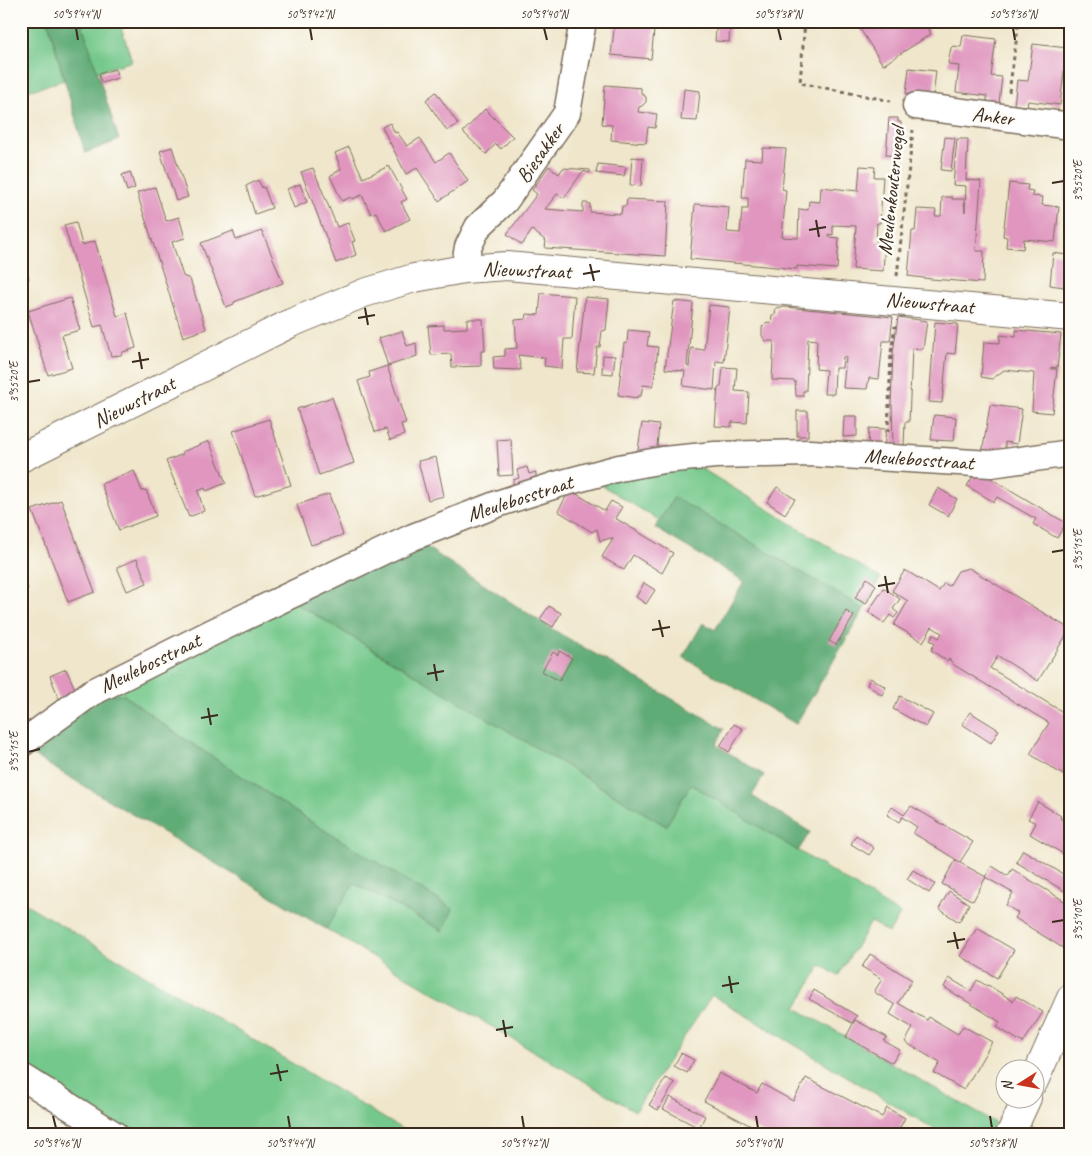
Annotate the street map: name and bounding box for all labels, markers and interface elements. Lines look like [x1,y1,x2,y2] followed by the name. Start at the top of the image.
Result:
[52,6,101,22] text: 50°59'44"N
[286,6,335,22] text: 50°59'42"N
[520,6,569,22] text: 50°59'40"N
[754,6,803,22] text: 50°59'38"N
[989,6,1038,22] text: 50°59'36"N
[971,101,1017,132] street label: Anker
[510,116,571,188] street label: Biesakker
[871,122,911,257] street label: Meulenkouterwegel
[1070,159,1086,202] text: 3°55'20"E
[482,255,574,285] street label: Nieuwstraat
[885,286,977,320] street label: Nieuwstraat
[6,360,22,403] text: 3°55'20"E
[89,369,181,434] street label: Nieuwstraat
[863,442,977,476] street label: Meulebosstraat
[464,468,578,527] street label: Meulebosstraat
[1070,528,1086,571] text: 3°55'15"E
[95,626,207,699] street label: Meulebosstraat
[6,730,22,773] text: 3°55'15"E
[1070,898,1086,941] text: 3°55'10"E
[994,1058,1044,1108] north arrow
[998,1078,1017,1092] text: N
[32,1135,81,1151] text: 50°59'46"N
[266,1135,315,1151] text: 50°59'44"N
[500,1135,549,1151] text: 50°59'42"N
[734,1135,783,1151] text: 50°59'40"N
[968,1135,1017,1151] text: 50°59'38"N

